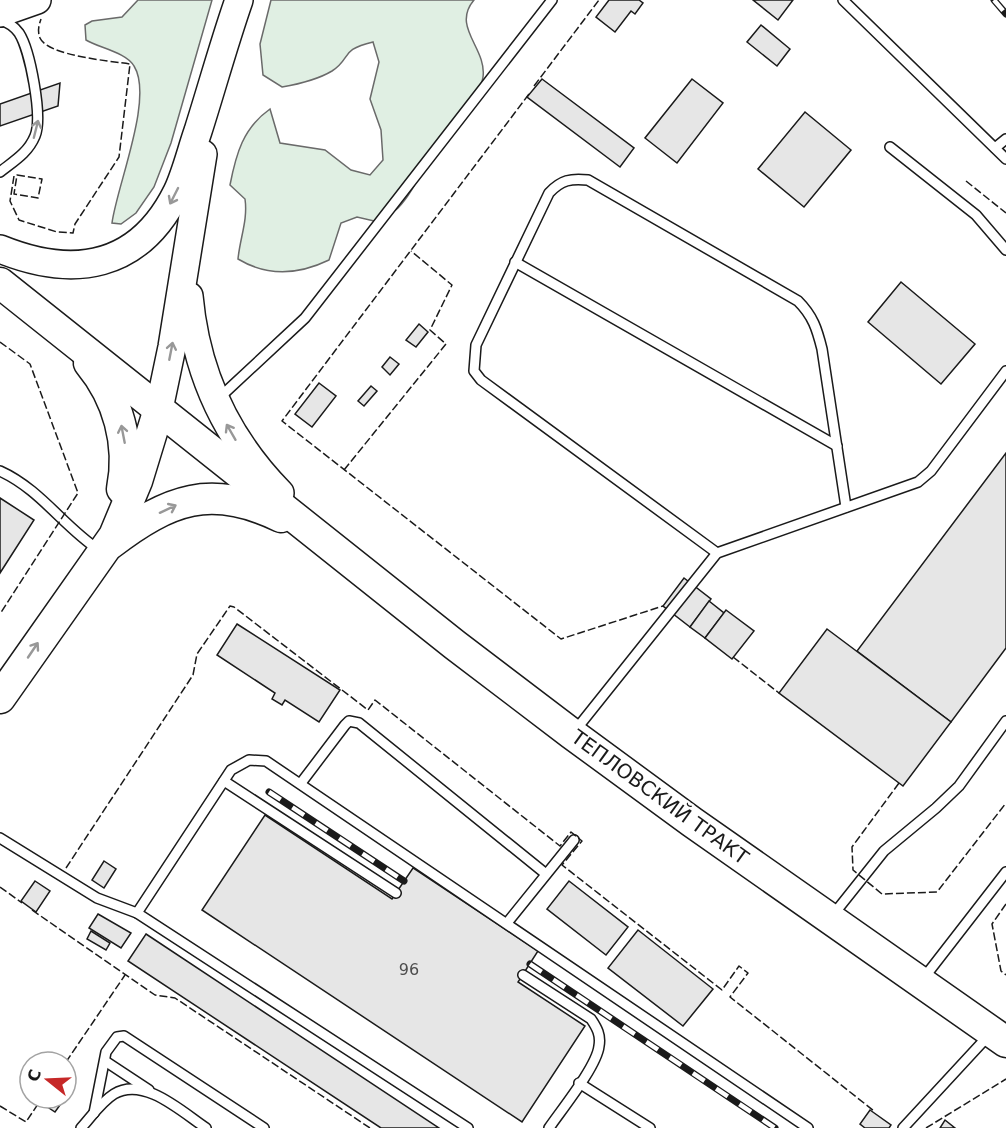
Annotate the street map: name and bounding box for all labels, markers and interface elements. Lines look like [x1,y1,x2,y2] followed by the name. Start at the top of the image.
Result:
[31,120,43,139] one-way arrow
[168,187,180,204] one-way arrow
[166,342,177,362] one-way arrow
[225,424,237,441] one-way arrow
[117,425,128,444] one-way arrow
[158,503,176,515] one-way arrow
[27,642,39,658] one-way arrow
[566,724,754,870] street label: ТЕПЛОВСКИЙ ТРАКТ
[399,960,419,979] house number: 96
[18,1050,78,1110] north arrow
[23,1067,45,1084] text: С

